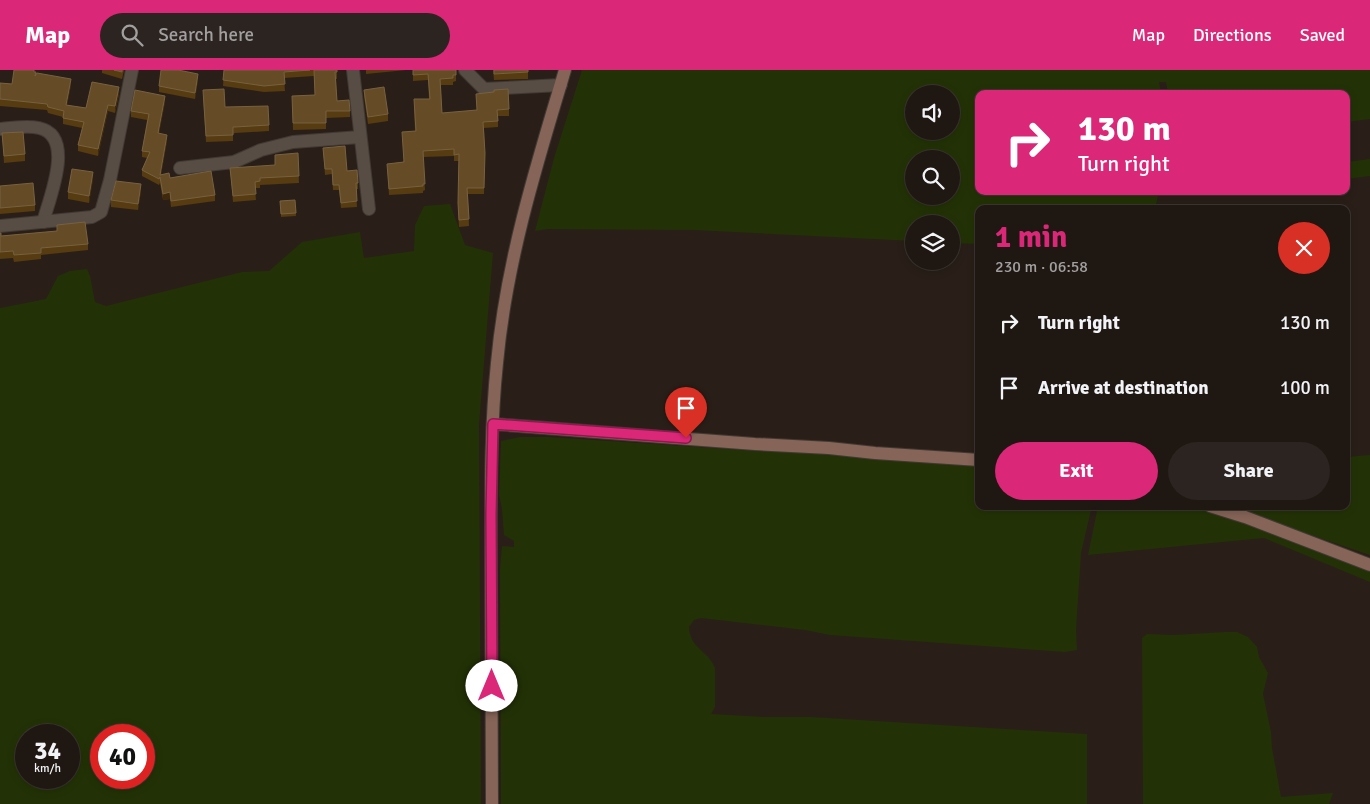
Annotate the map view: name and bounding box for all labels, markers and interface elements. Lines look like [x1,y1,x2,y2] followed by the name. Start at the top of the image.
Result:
[100,13,450,58] search box
[25,20,70,50] text: Map
[118,21,146,49] icon: search
[158,23,254,47] text: Search here
[1132,24,1165,46] text: Map
[1193,24,1272,46] text: Directions
[1300,24,1345,46] text: Saved
[905,85,960,270] map controls
[905,85,960,140] button: sound
[1078,107,1171,150] text: 130 m
[995,110,1060,175] icon: right
[905,150,960,205] button: search
[1078,150,1170,177] text: Turn right
[905,215,960,270] button: layers
[995,219,1067,256] text: 1 min
[1278,222,1330,274] button: close
[995,257,1088,277] text: 230 m · 06:58
[995,309,1023,337] icon: right
[1038,311,1120,335] text: Turn right
[1280,311,1330,335] text: 130 m
[995,374,1023,402] icon: arrive
[1038,376,1209,400] text: Arrive at destination
[1280,376,1330,400] text: 100 m
[665,387,707,438] pin
[672,394,700,422] icon: arrive
[995,442,1158,500] button: Exit
[1168,442,1330,500] button: Share
[465,659,517,711] position arrow
[90,724,155,789] speed limit sign: 40
[34,735,61,766] text: 34
[34,761,61,776] text: km/h

